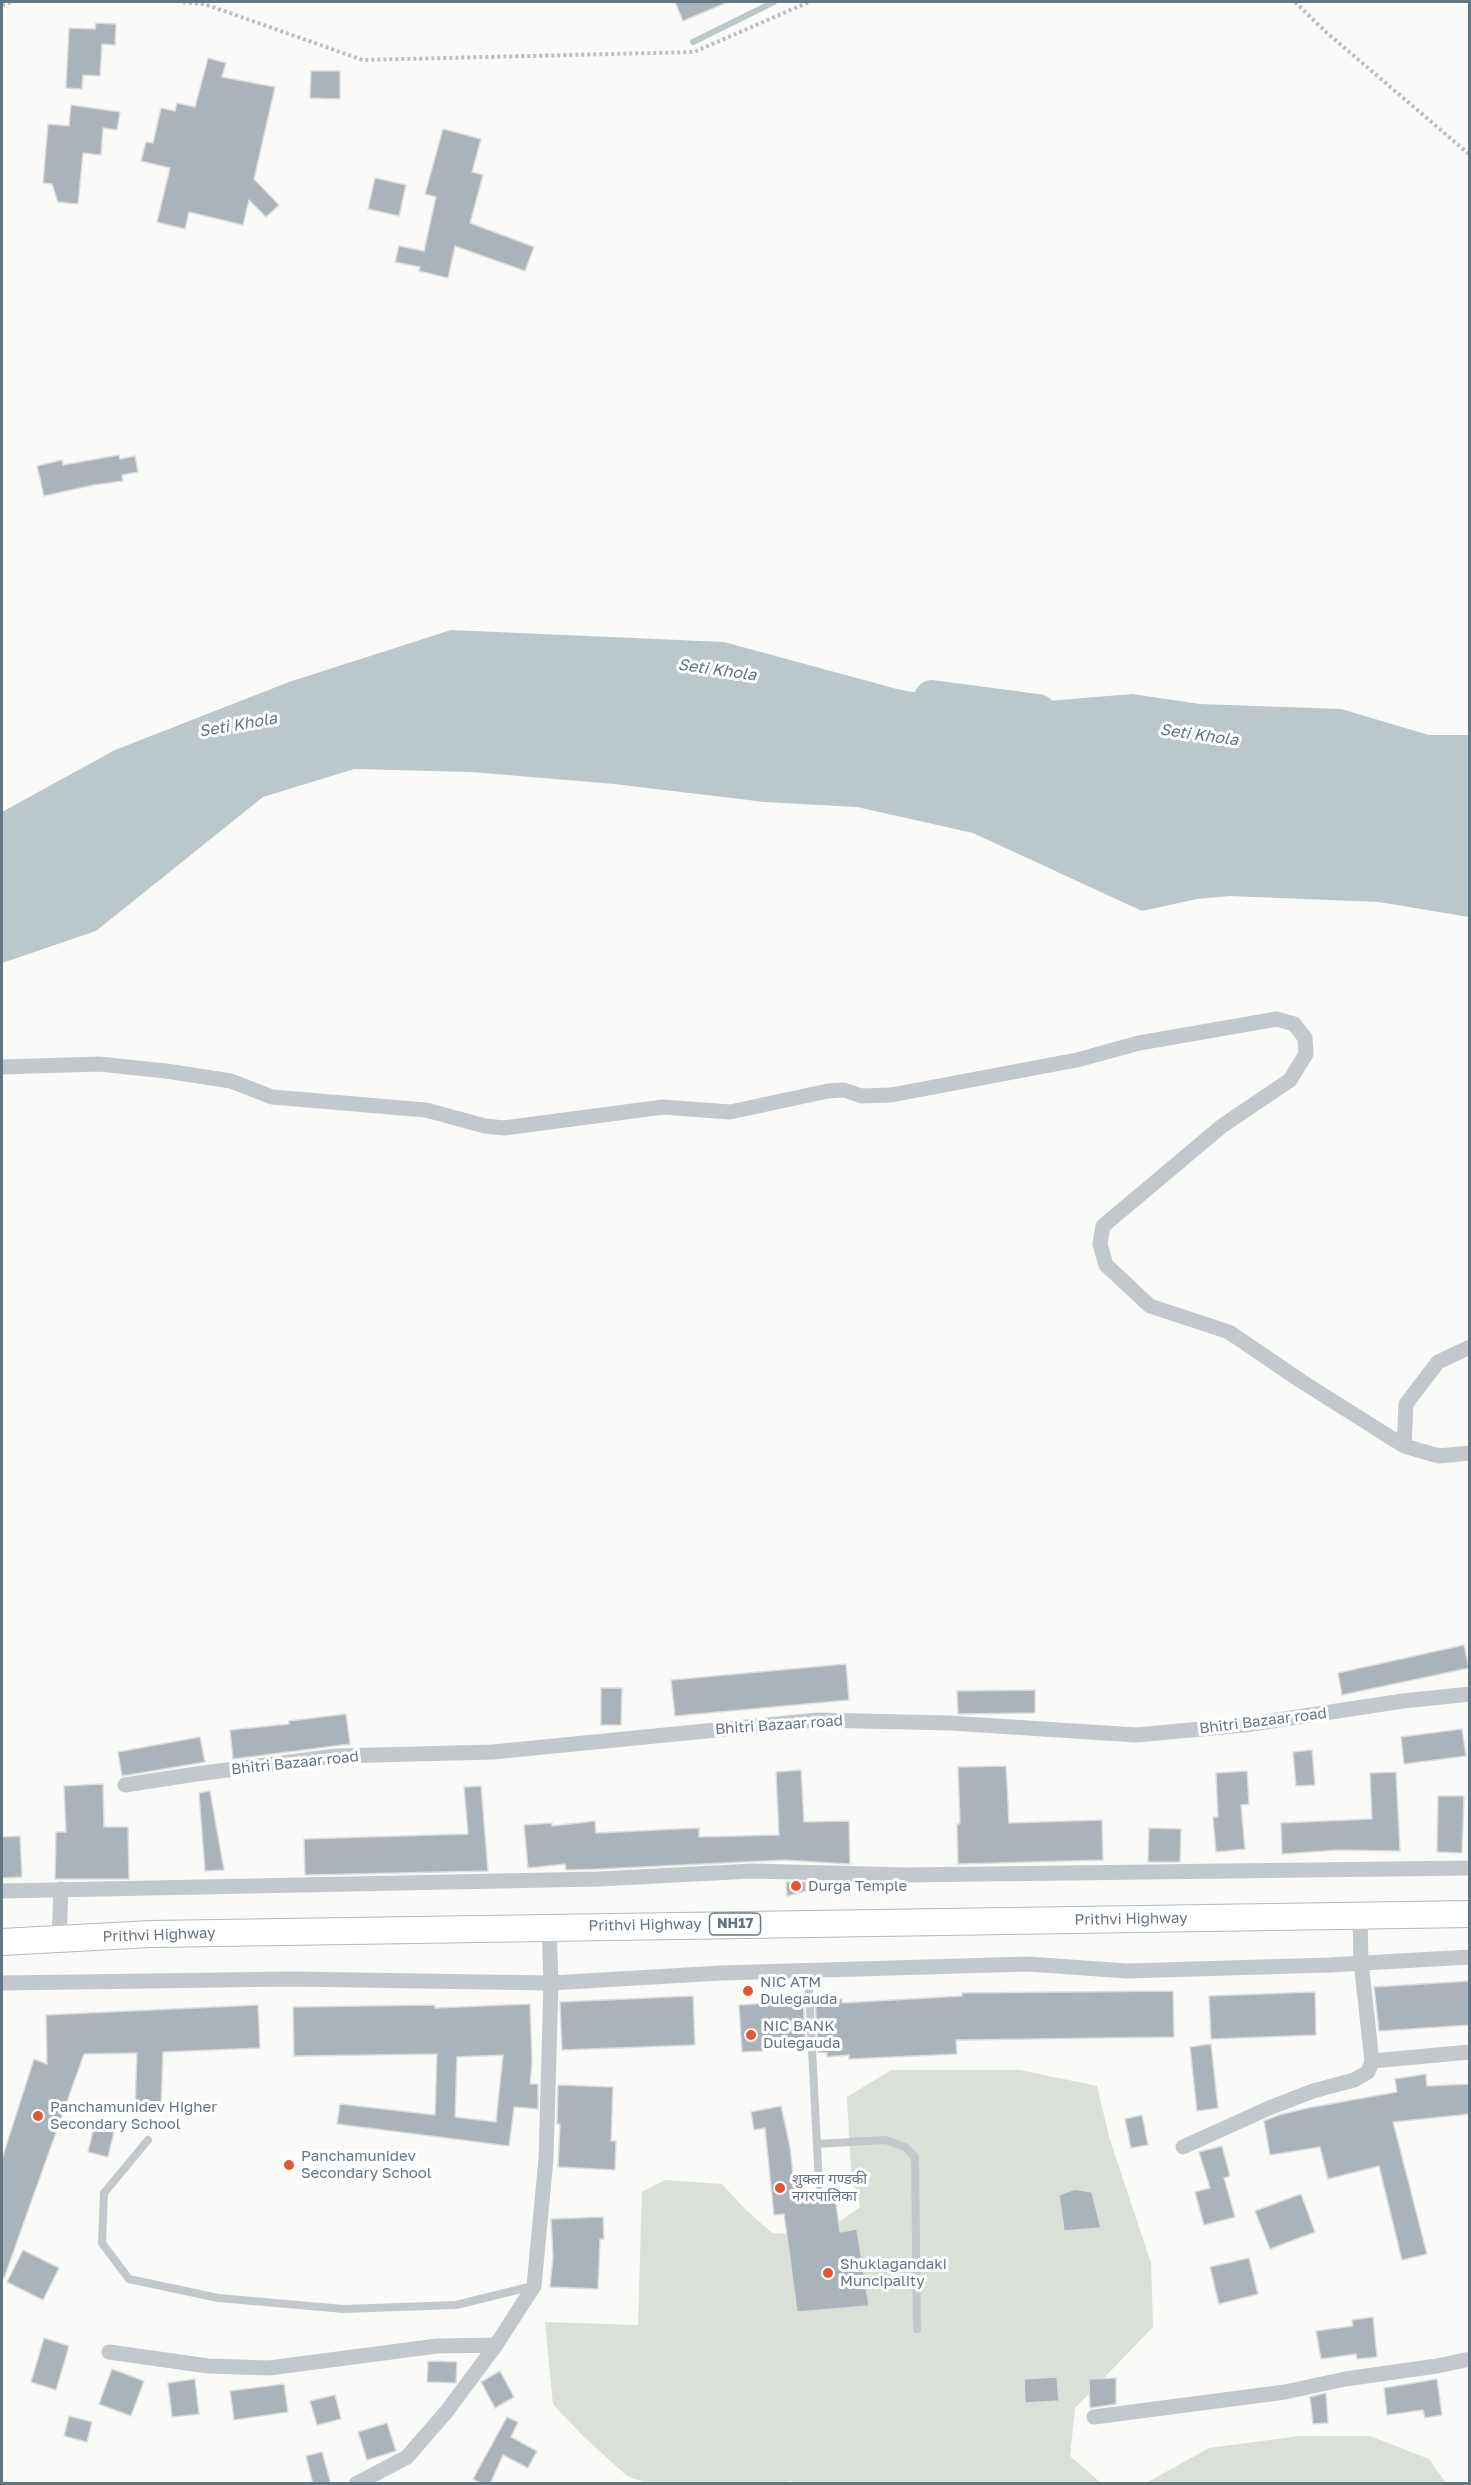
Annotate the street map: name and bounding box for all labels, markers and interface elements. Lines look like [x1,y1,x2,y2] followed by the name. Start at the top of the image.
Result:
[677,655,757,685] water label: Seti Khola
[198,709,278,741] water label: Seti Khola
[1159,720,1239,750] water label: Seti Khola
[1198,1704,1328,1738] street label: Bhitri Bazaar road
[715,1712,843,1738] street label: Bhitri Bazaar road
[230,1747,360,1779] street label: Bhitri Bazaar road
[808,1877,907,1895] place label: Durga Temple
[789,1879,803,1893] marker: Durga Temple
[1074,1909,1188,1929] street label: Prithvi Highway
[710,1913,760,1935] road number: NH17
[588,1915,702,1935] street label: Prithvi Highway
[102,1924,216,1946] street label: Prithvi Highway
[760,1973,837,2008] place label: NIC ATM Dulegauda
[741,1984,755,1998] marker: NIC ATM Dulegauda
[763,2017,840,2052] place label: NIC BANK Dulegauda
[744,2028,758,2042] marker: NIC BANK Dulegauda
[50,2098,217,2133] place label: Panchamunidev Higher Secondary School
[31,2109,45,2123] marker: Panchamunidev Higher Secondary School
[301,2147,432,2182] place label: Panchamunidev Secondary School
[282,2158,296,2172] marker: Panchamunidev Secondary School
[792,2170,867,2205] place label: शुक्ला गण्डकी नगरपालिका
[773,2181,787,2195] marker: शुक्ला गण्डकी नगरपालिका
[840,2255,947,2290] place label: Shuklagandaki Muncipality
[821,2266,835,2280] marker: Shuklagandaki Muncipality

